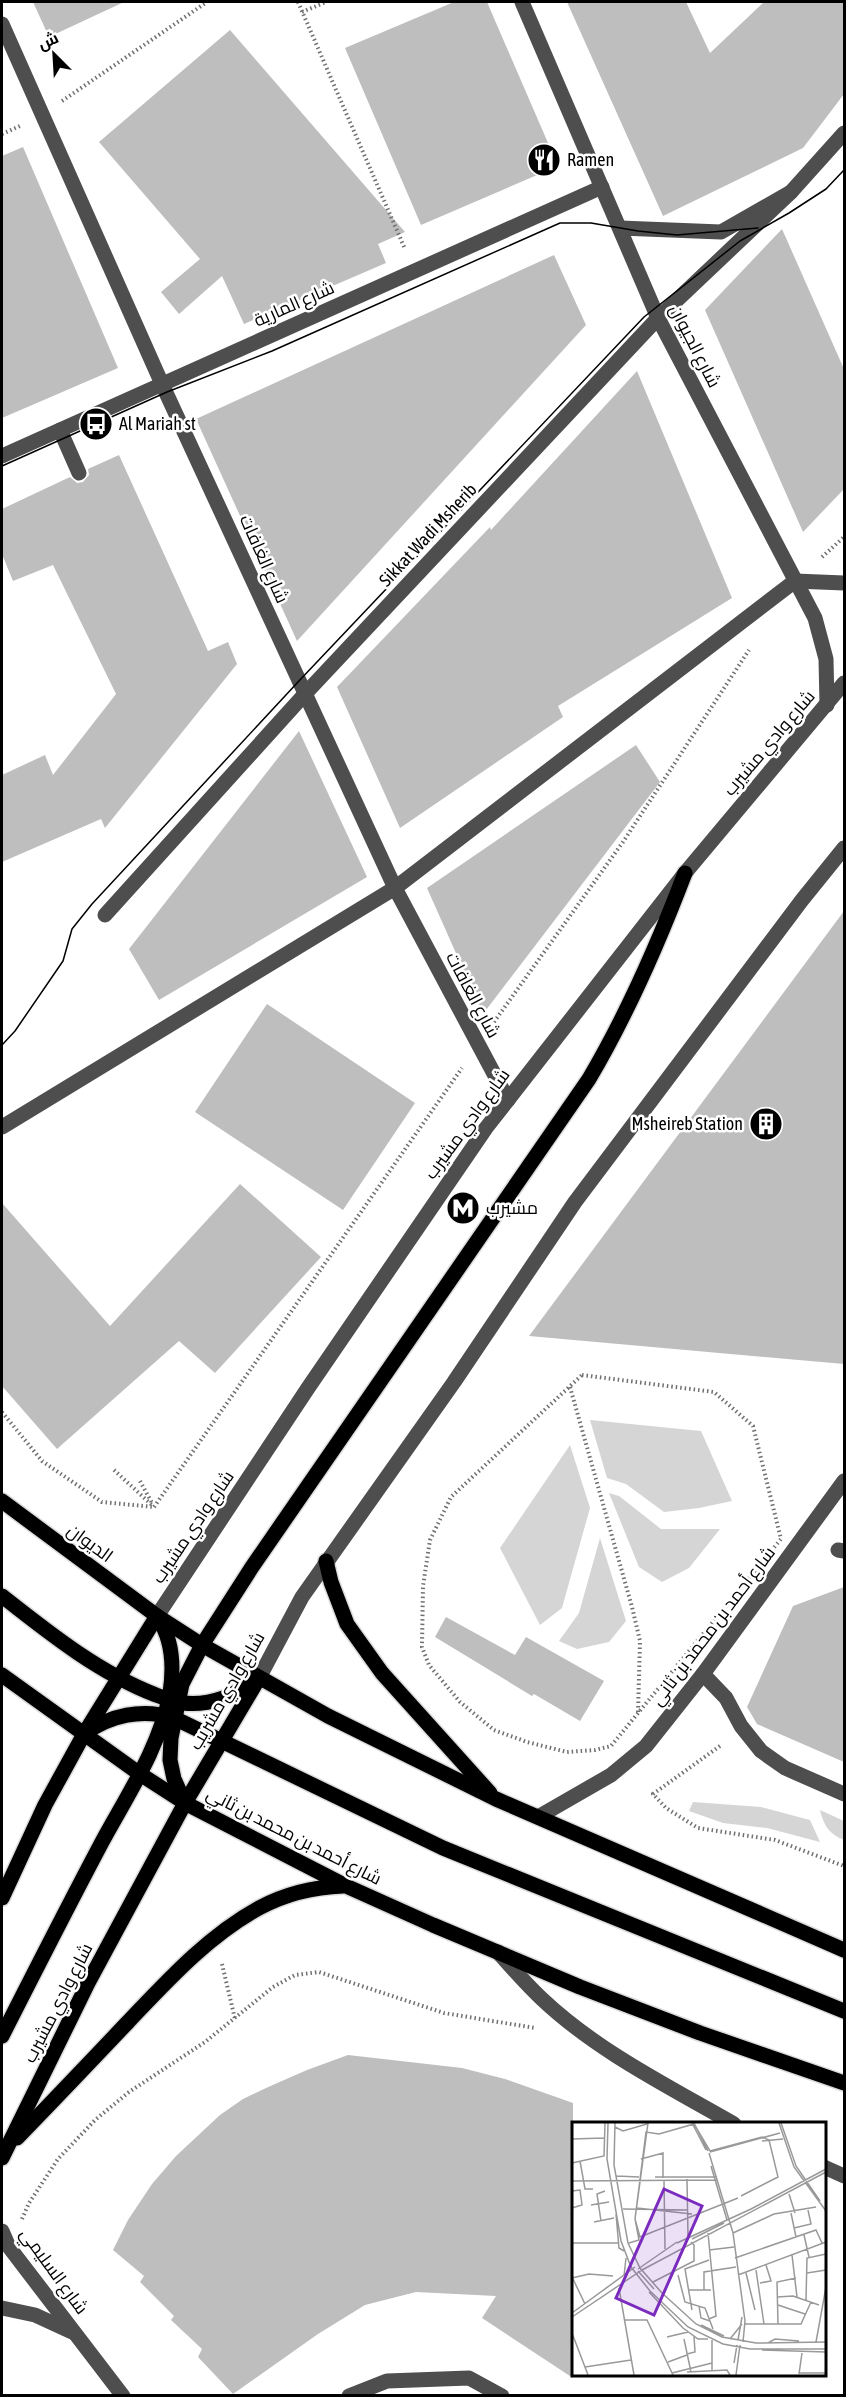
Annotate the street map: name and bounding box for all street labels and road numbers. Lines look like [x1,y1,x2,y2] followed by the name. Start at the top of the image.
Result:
[250,276,338,332] street label: شارع المارية
[664,301,725,392] street label: شارع الجيوان
[375,479,481,590] street label: Sikkat Wadi Msherib
[234,511,293,607] street label: شارع الغافات
[718,686,822,802] street label: شارع وادي مشيرب
[440,948,505,1042] street label: شارع الغافات
[420,1064,517,1185] street label: شارع وادي مشيرب
[147,1466,241,1589] street label: شارع وادي مشيرب
[63,1519,117,1567] street label: الديوان
[646,1542,782,1712] street label: شارع أحمد بن محمد بن ثاني
[184,1628,272,1755] street label: شارع وادي مشريب
[201,1782,385,1892] street label: شارع أحمد بن محمد بن ثاني
[18,1940,100,2068] street label: شارع وادي مشيرب
[13,2223,93,2320] street label: شارع السليمي

